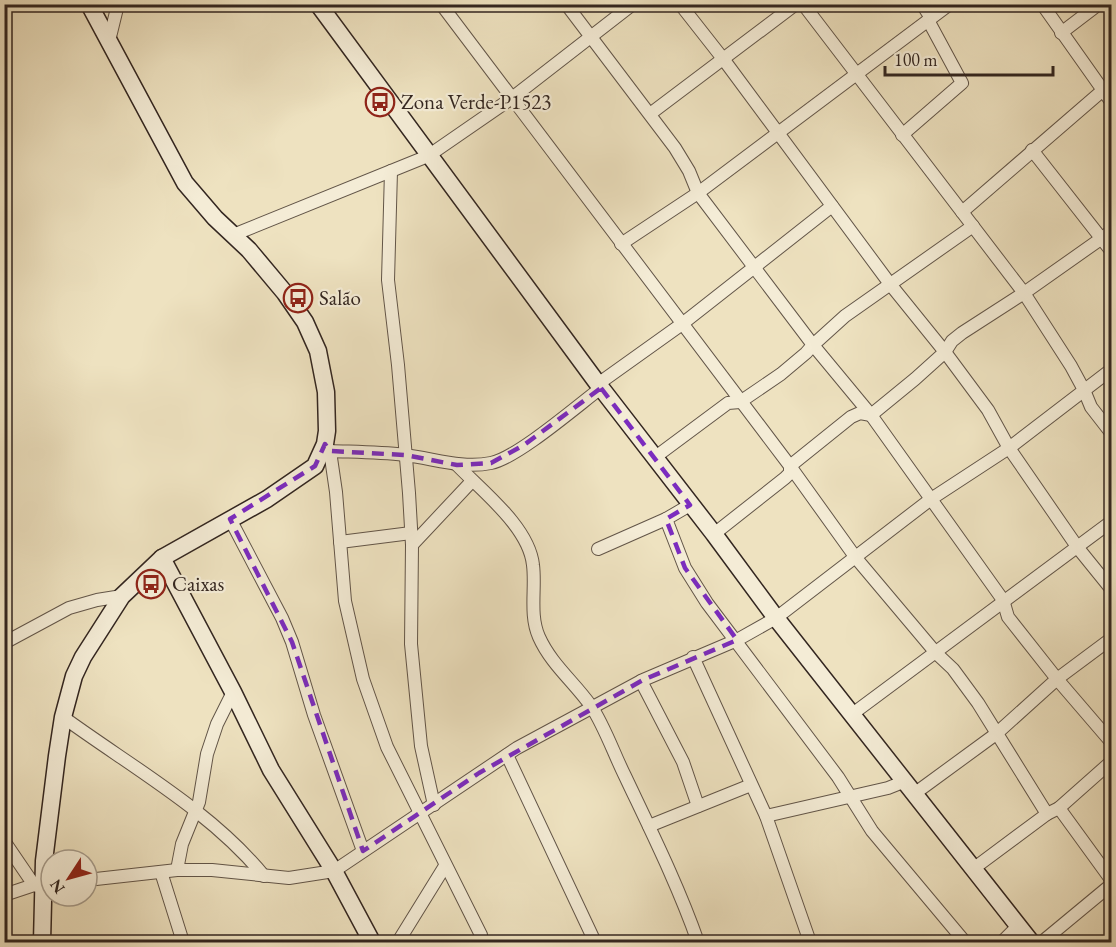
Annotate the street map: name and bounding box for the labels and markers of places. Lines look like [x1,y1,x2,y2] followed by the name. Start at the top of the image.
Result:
[364,86,396,118] bus stop icon: Zona Verde-P1523
[401,88,551,115] place label: Zona Verde-P1523
[282,282,314,314] bus stop icon: Salão
[319,284,361,311] place label: Salão
[135,568,167,600] bus stop icon: Caixas
[172,570,225,597] place label: Caixas

